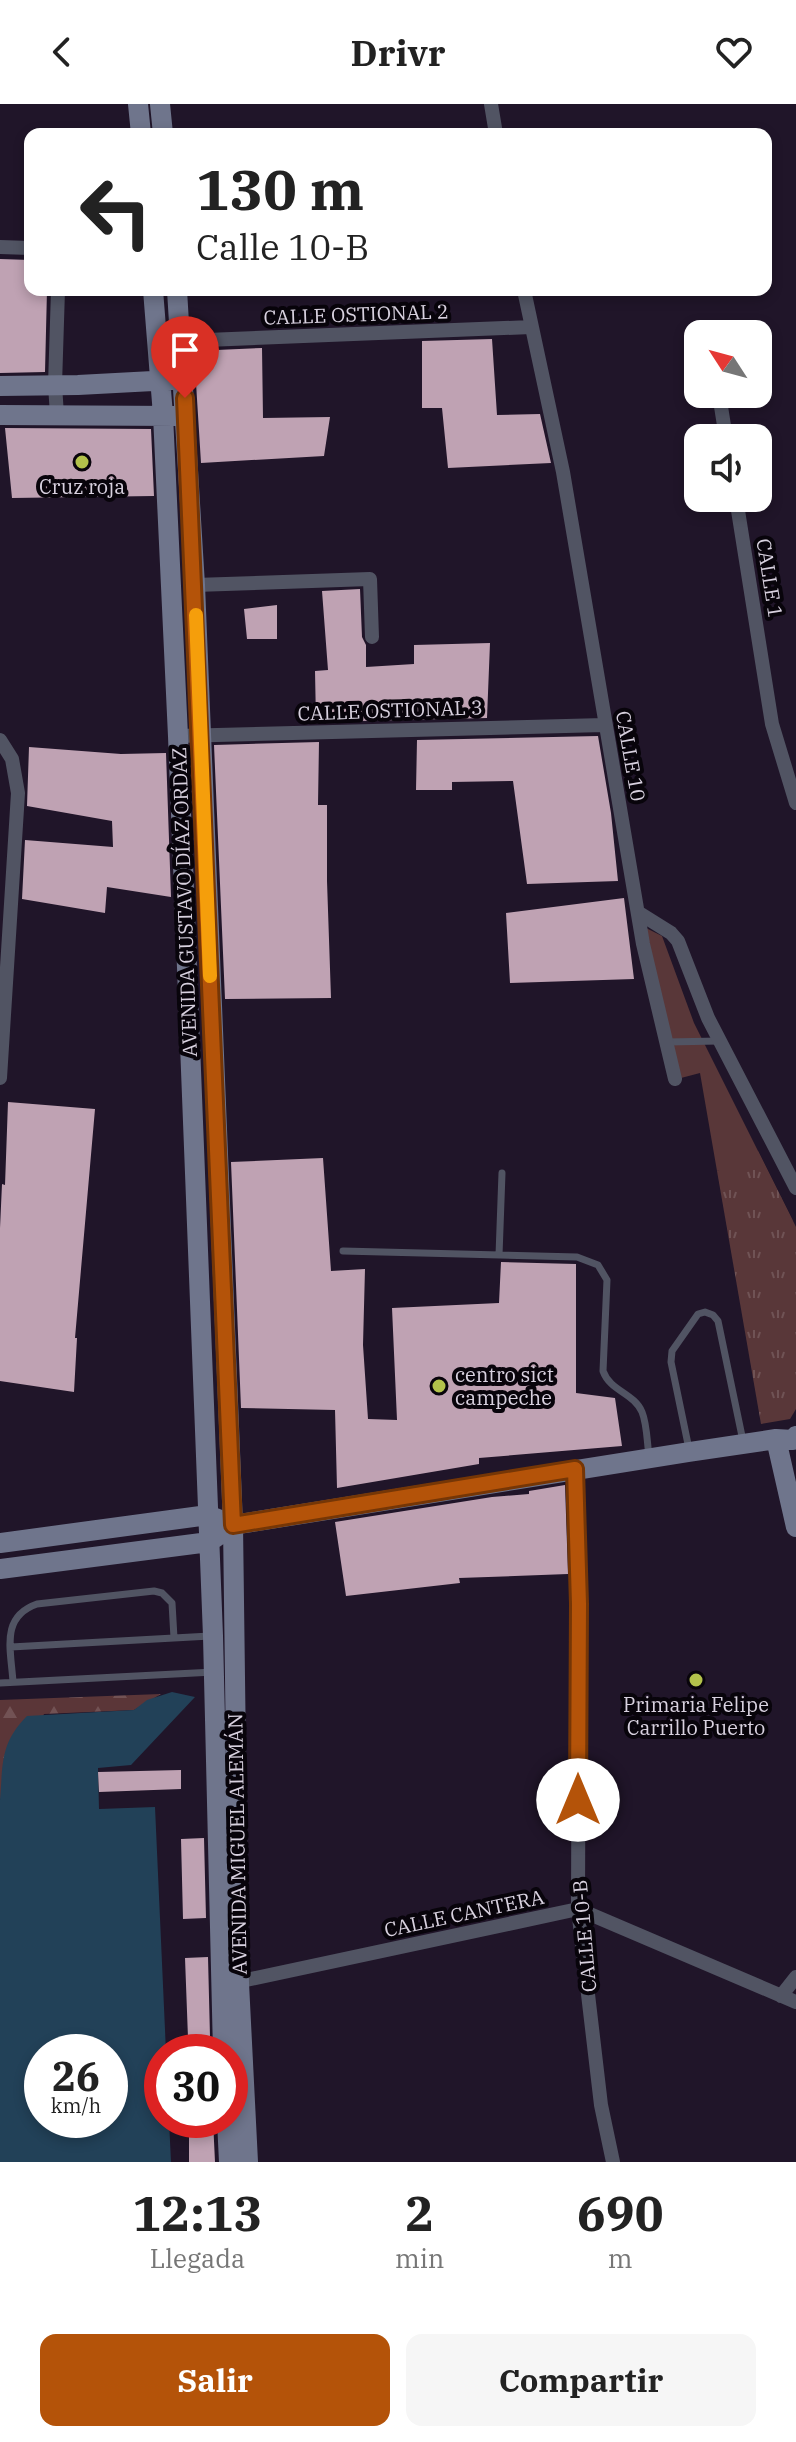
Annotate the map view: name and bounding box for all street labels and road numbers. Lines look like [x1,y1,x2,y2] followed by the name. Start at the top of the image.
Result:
[263,297,449,331] street label: CALLE OSTIONAL 2
[750,537,790,619] street label: CALLE 1
[297,693,483,727] street label: CALLE OSTIONAL 3
[610,709,652,803] street label: CALLE 10
[165,746,203,1058] street label: AVENIDA GUSTAVO DÍAZ ORDAZ
[221,1713,253,1975] street label: AVENIDA MIGUEL ALEMÁN
[566,1879,602,1993] street label: CALLE 10-B
[382,1883,547,1943] street label: CALLE CANTERA

